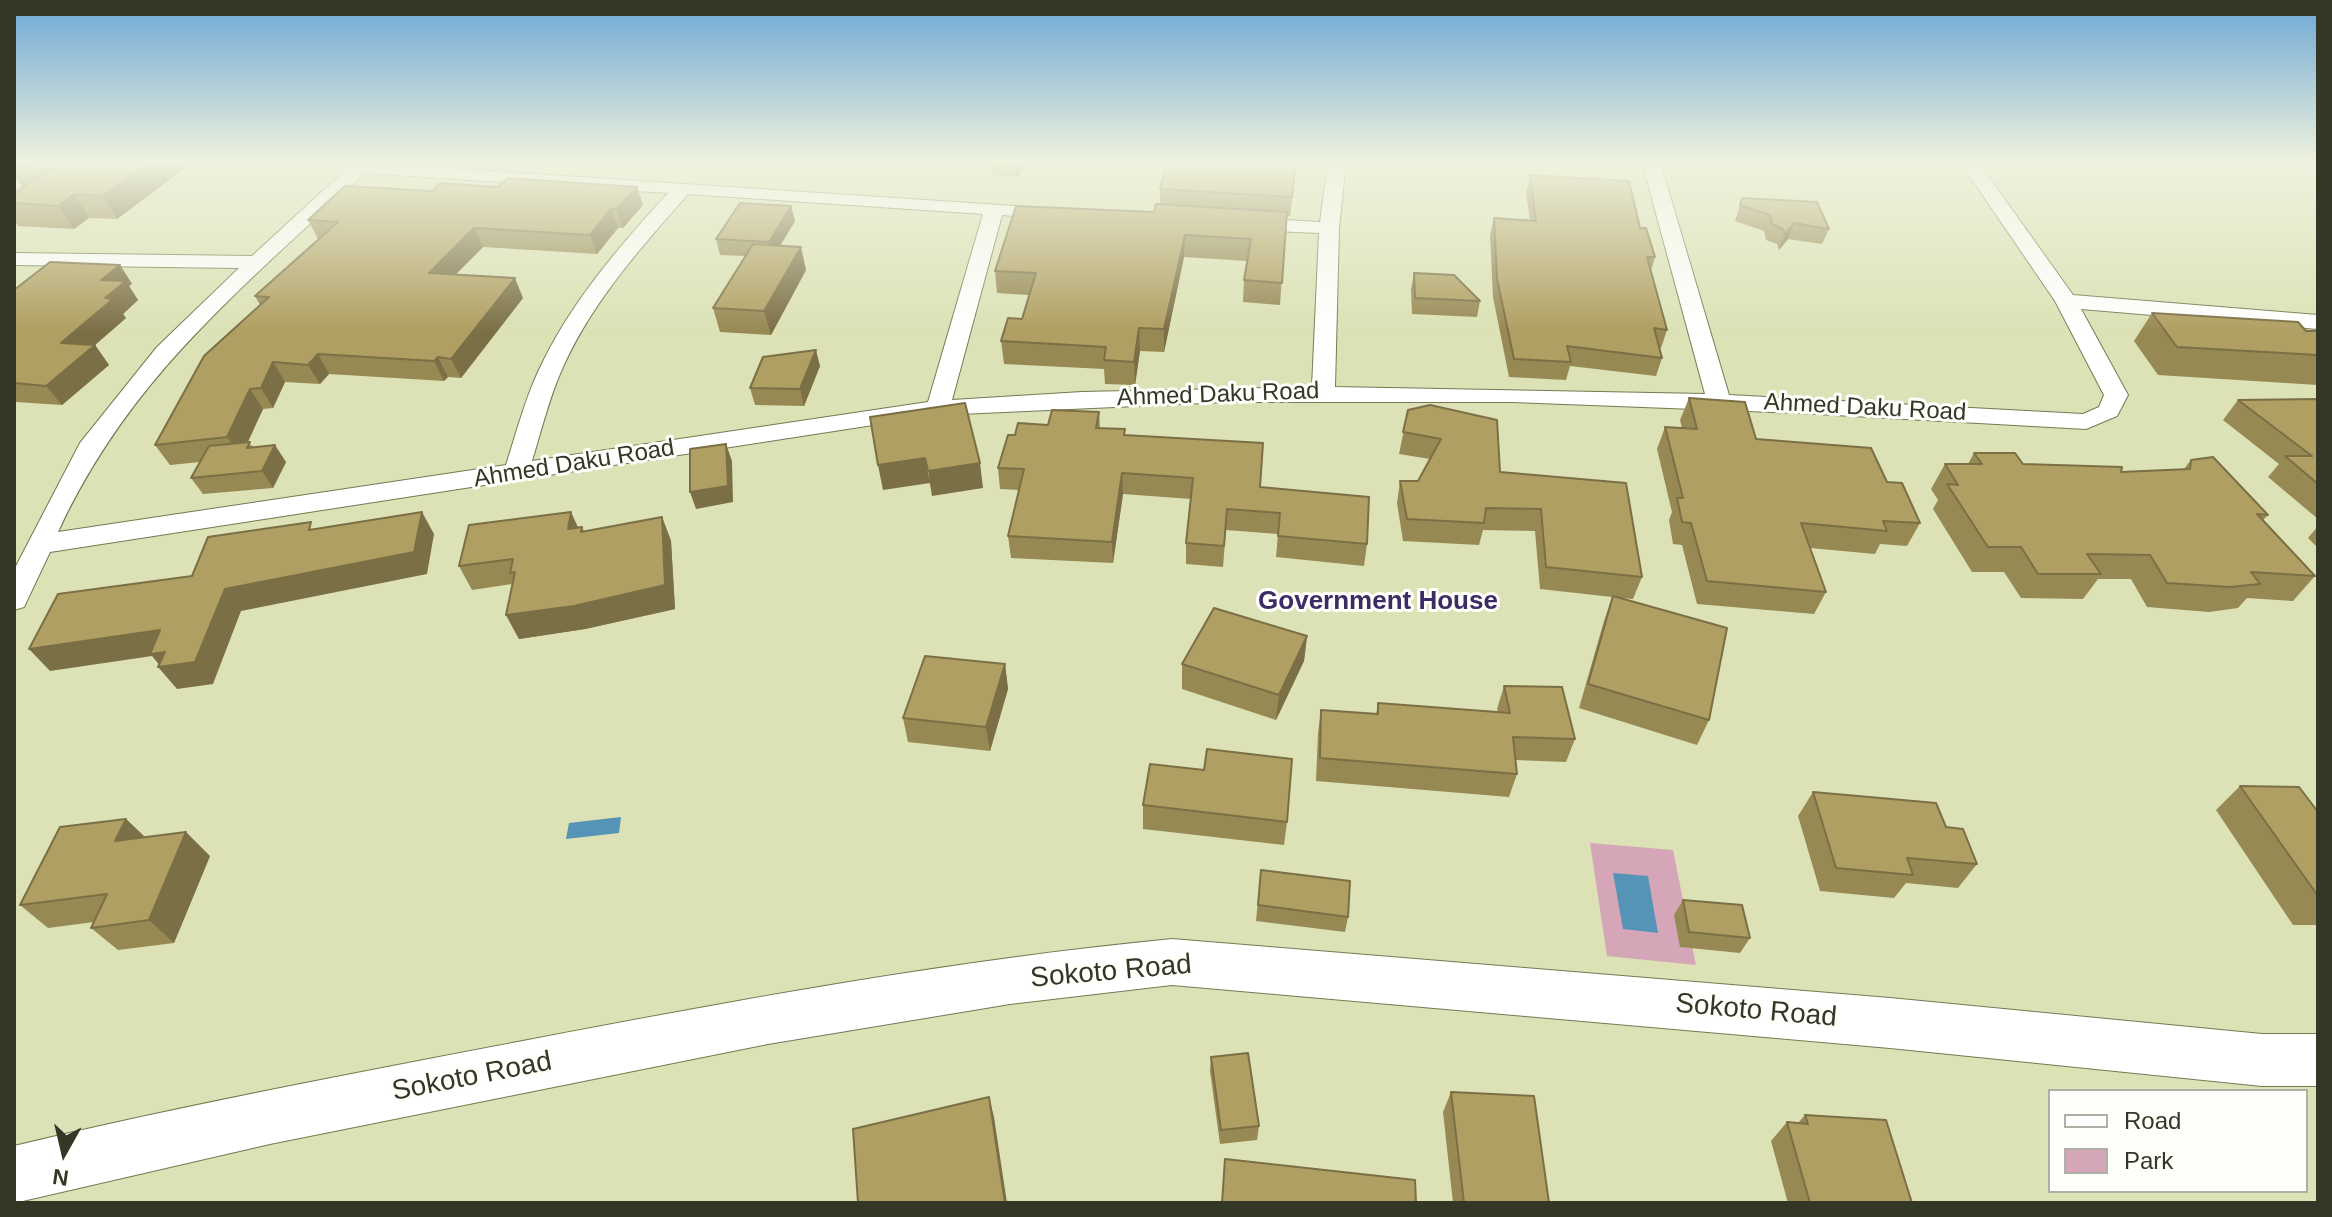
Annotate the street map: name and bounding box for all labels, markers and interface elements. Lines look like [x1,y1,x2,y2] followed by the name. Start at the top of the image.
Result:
[1116,377,1320,413] street label: Ahmed Daku Road
[1763,388,1967,428] street label: Ahmed Daku Road
[472,434,676,494] street label: Ahmed Daku Road
[1258,586,1498,618] district label: Government House
[1029,948,1193,996] street label: Sokoto Road
[1674,987,1838,1035] street label: Sokoto Road
[389,1045,555,1109] street label: Sokoto Road
[2048,1089,2308,1193] legend
[2124,1107,2181,1134] text: Road
[24,1113,104,1193] north arrow
[2124,1147,2173,1174] text: Park
[51,1164,70,1191] text: N

